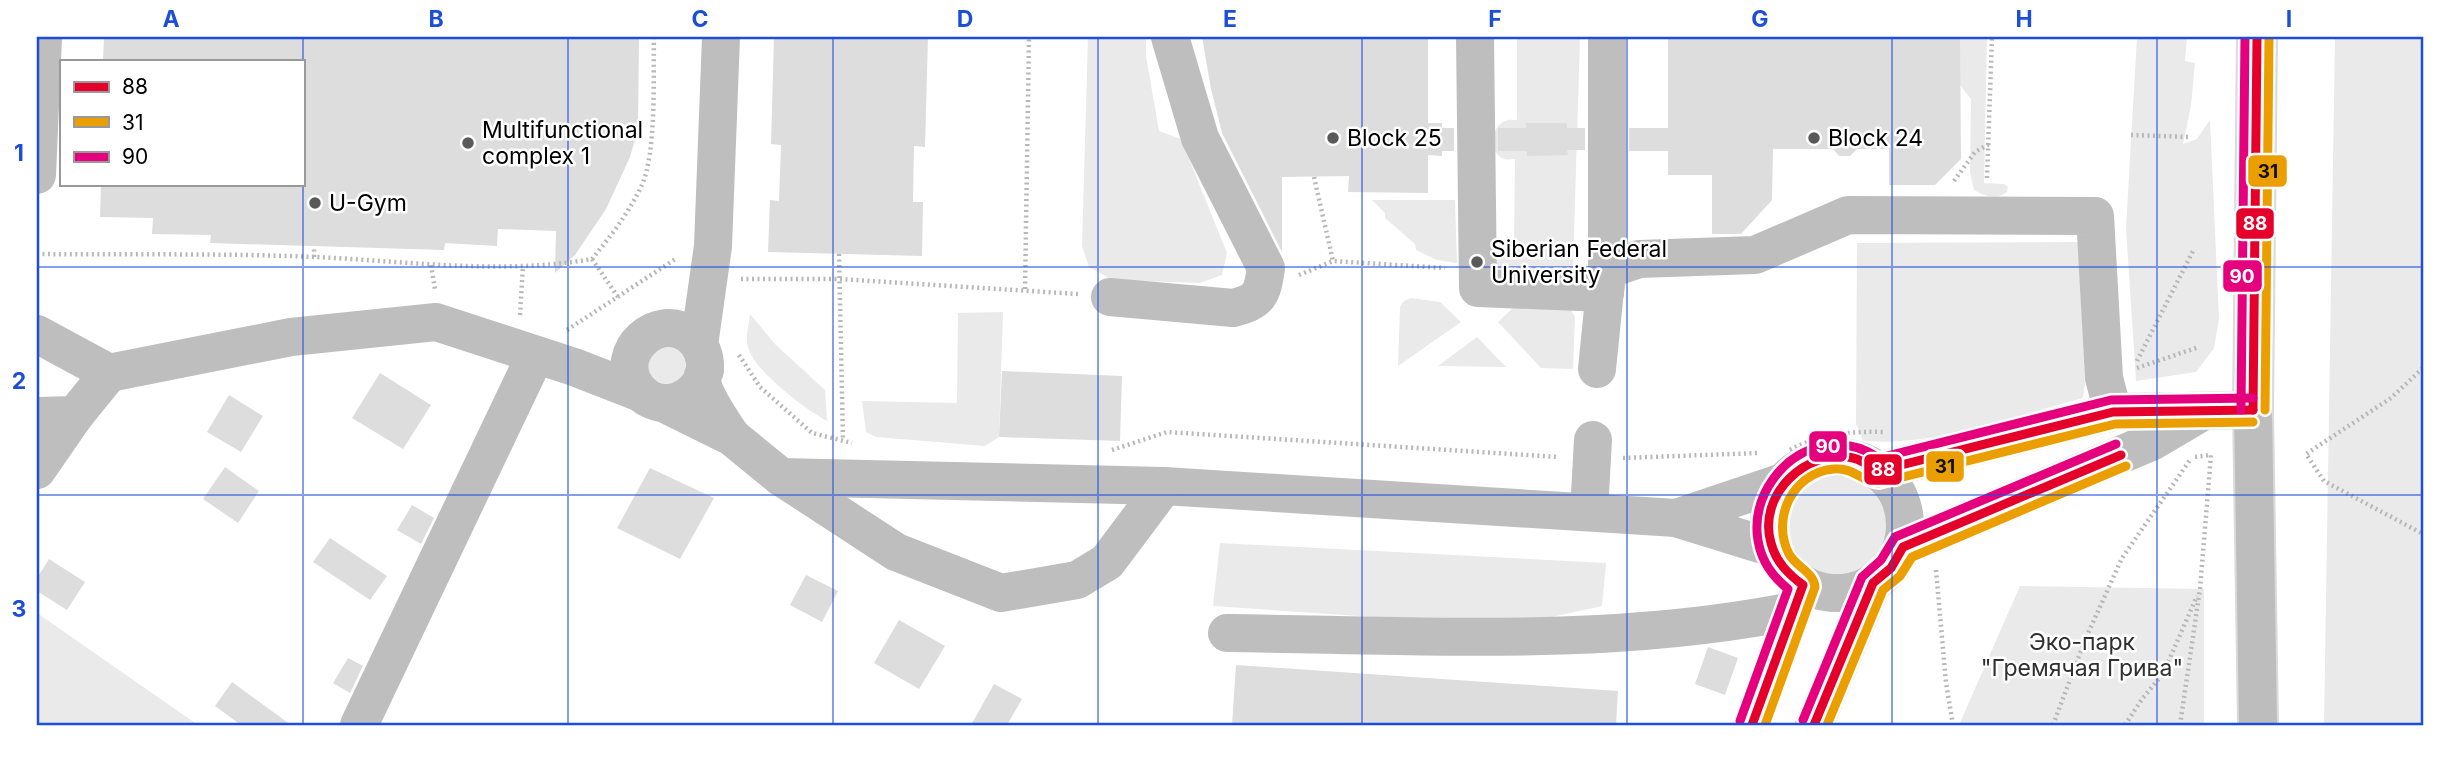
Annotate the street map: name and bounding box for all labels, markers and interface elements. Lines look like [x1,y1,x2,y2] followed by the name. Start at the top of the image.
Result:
[162,5,180,33] text: A
[428,5,444,33] text: B
[691,5,709,33] text: C
[957,5,973,33] text: D
[1223,5,1237,33] text: E
[1488,5,1502,33] text: F
[1751,5,1769,33] text: G
[2015,5,2033,33] text: H
[2286,5,2292,33] text: I
[60,60,304,186] legend
[122,74,148,99] text: 88
[122,110,144,135] text: 31
[482,116,643,170] place label: Multifunctional complex 1
[1347,124,1442,152] place label: Block 25
[1828,124,1923,152] place label: Block 24
[1325,130,1341,146] marker: Block 25
[1806,130,1822,146] marker: Block 24
[460,135,476,151] marker: Multifunctional complex 1
[14,139,24,167] text: 1
[122,144,148,169] text: 90
[2247,154,2288,188] line badge: 31
[2258,160,2278,183] text: 31
[329,189,407,217] place label: U-Gym
[307,195,323,211] marker: U-Gym
[2235,207,2275,240] line badge: 88
[2243,212,2267,235] text: 88
[1491,235,1667,289] place label: Siberian Federal University
[1469,254,1485,270] marker: Siberian Federal University
[2222,259,2263,293] line badge: 90
[2229,265,2255,288] text: 90
[12,367,26,395] text: 2
[1808,430,1848,463] line badge: 90
[1815,435,1841,458] text: 90
[1925,450,1965,483] line badge: 31
[1863,453,1903,486] line badge: 88
[1935,455,1955,478] text: 31
[1871,458,1895,481] text: 88
[12,595,26,623] text: 3
[1981,628,2183,682] park label: Эко-парк "Гремячая Грива"

